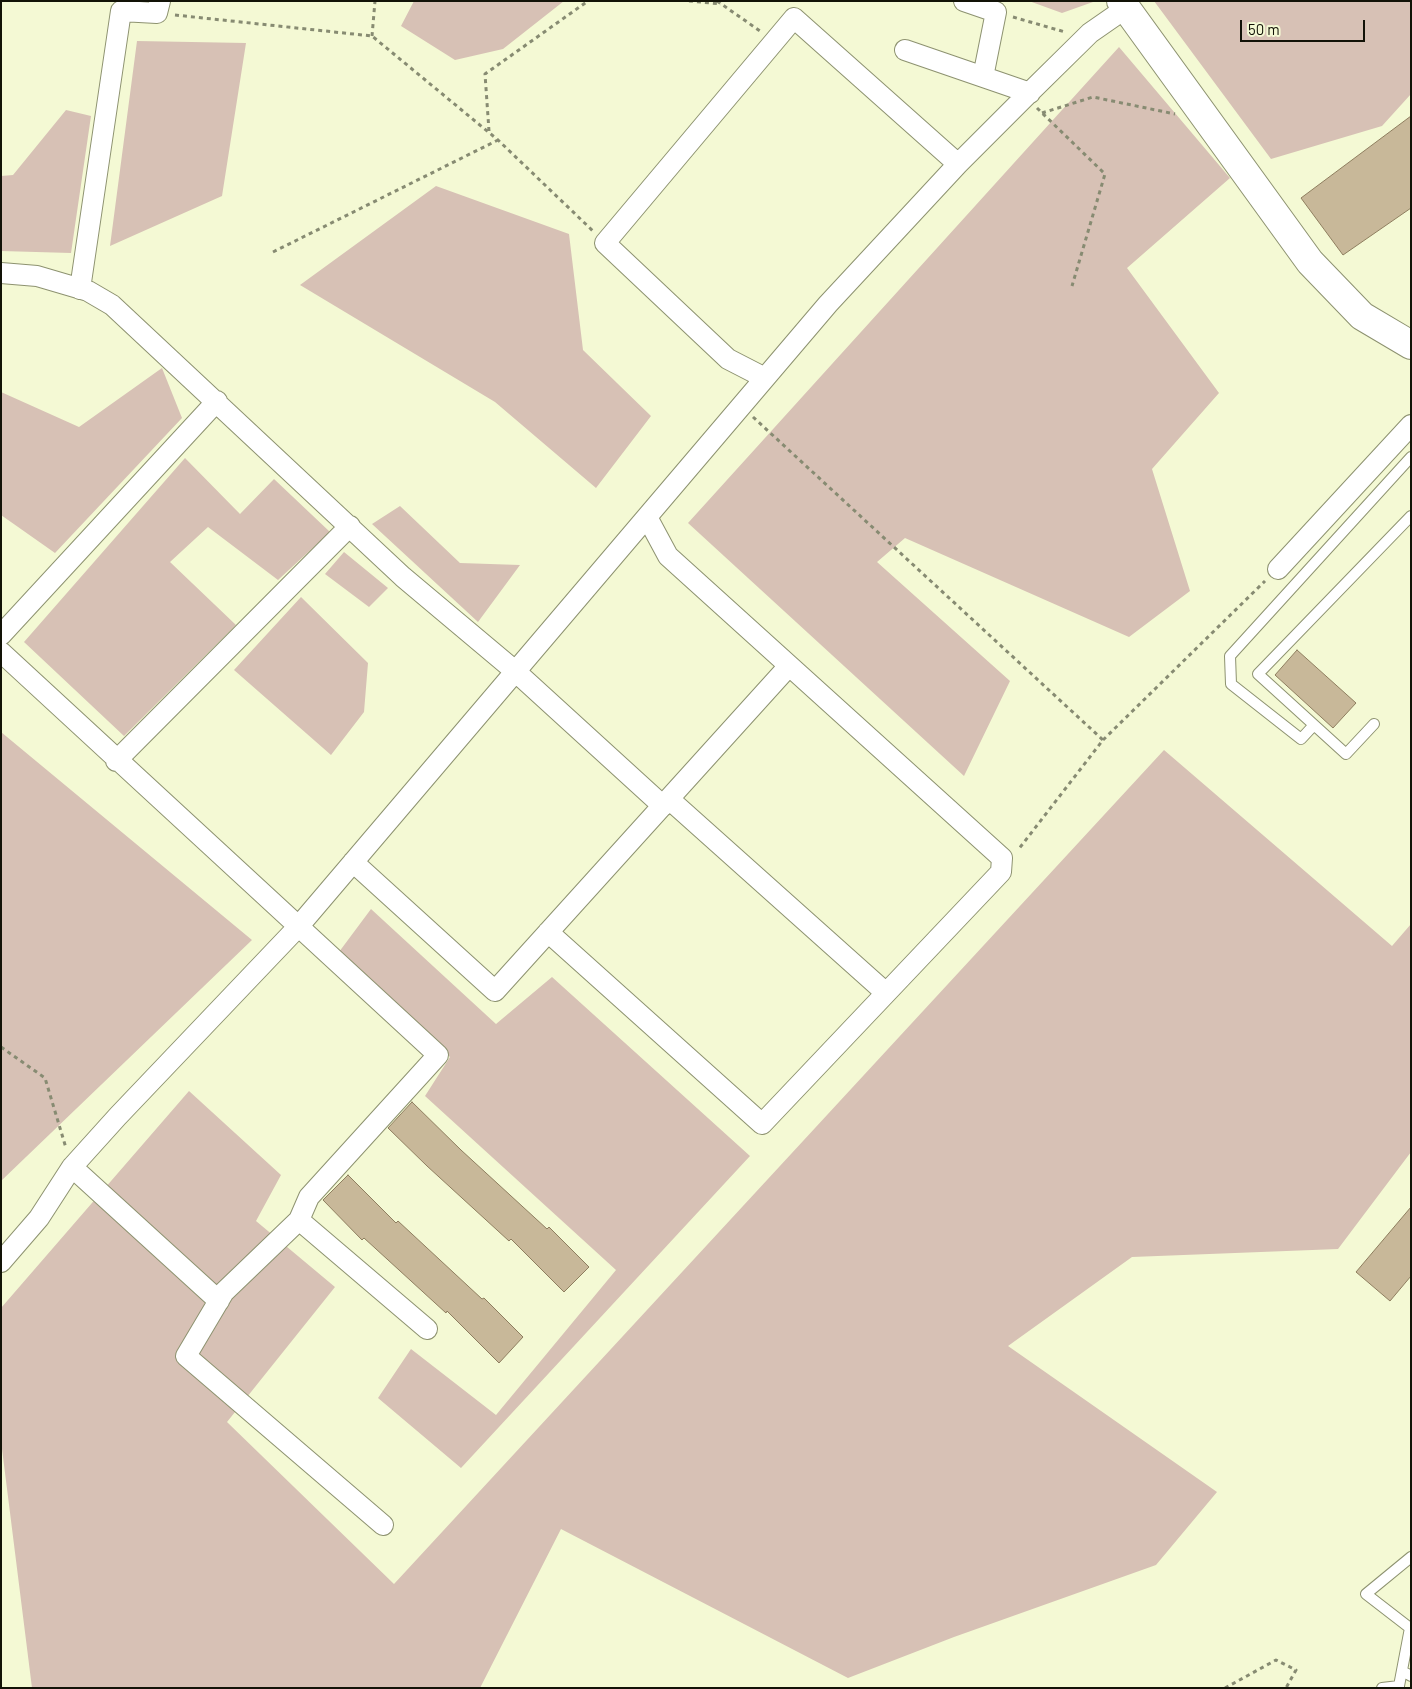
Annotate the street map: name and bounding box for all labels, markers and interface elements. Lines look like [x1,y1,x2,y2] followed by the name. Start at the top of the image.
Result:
[1242,10,1367,42] scale bar
[1248,20,1280,38] text: 50 m

